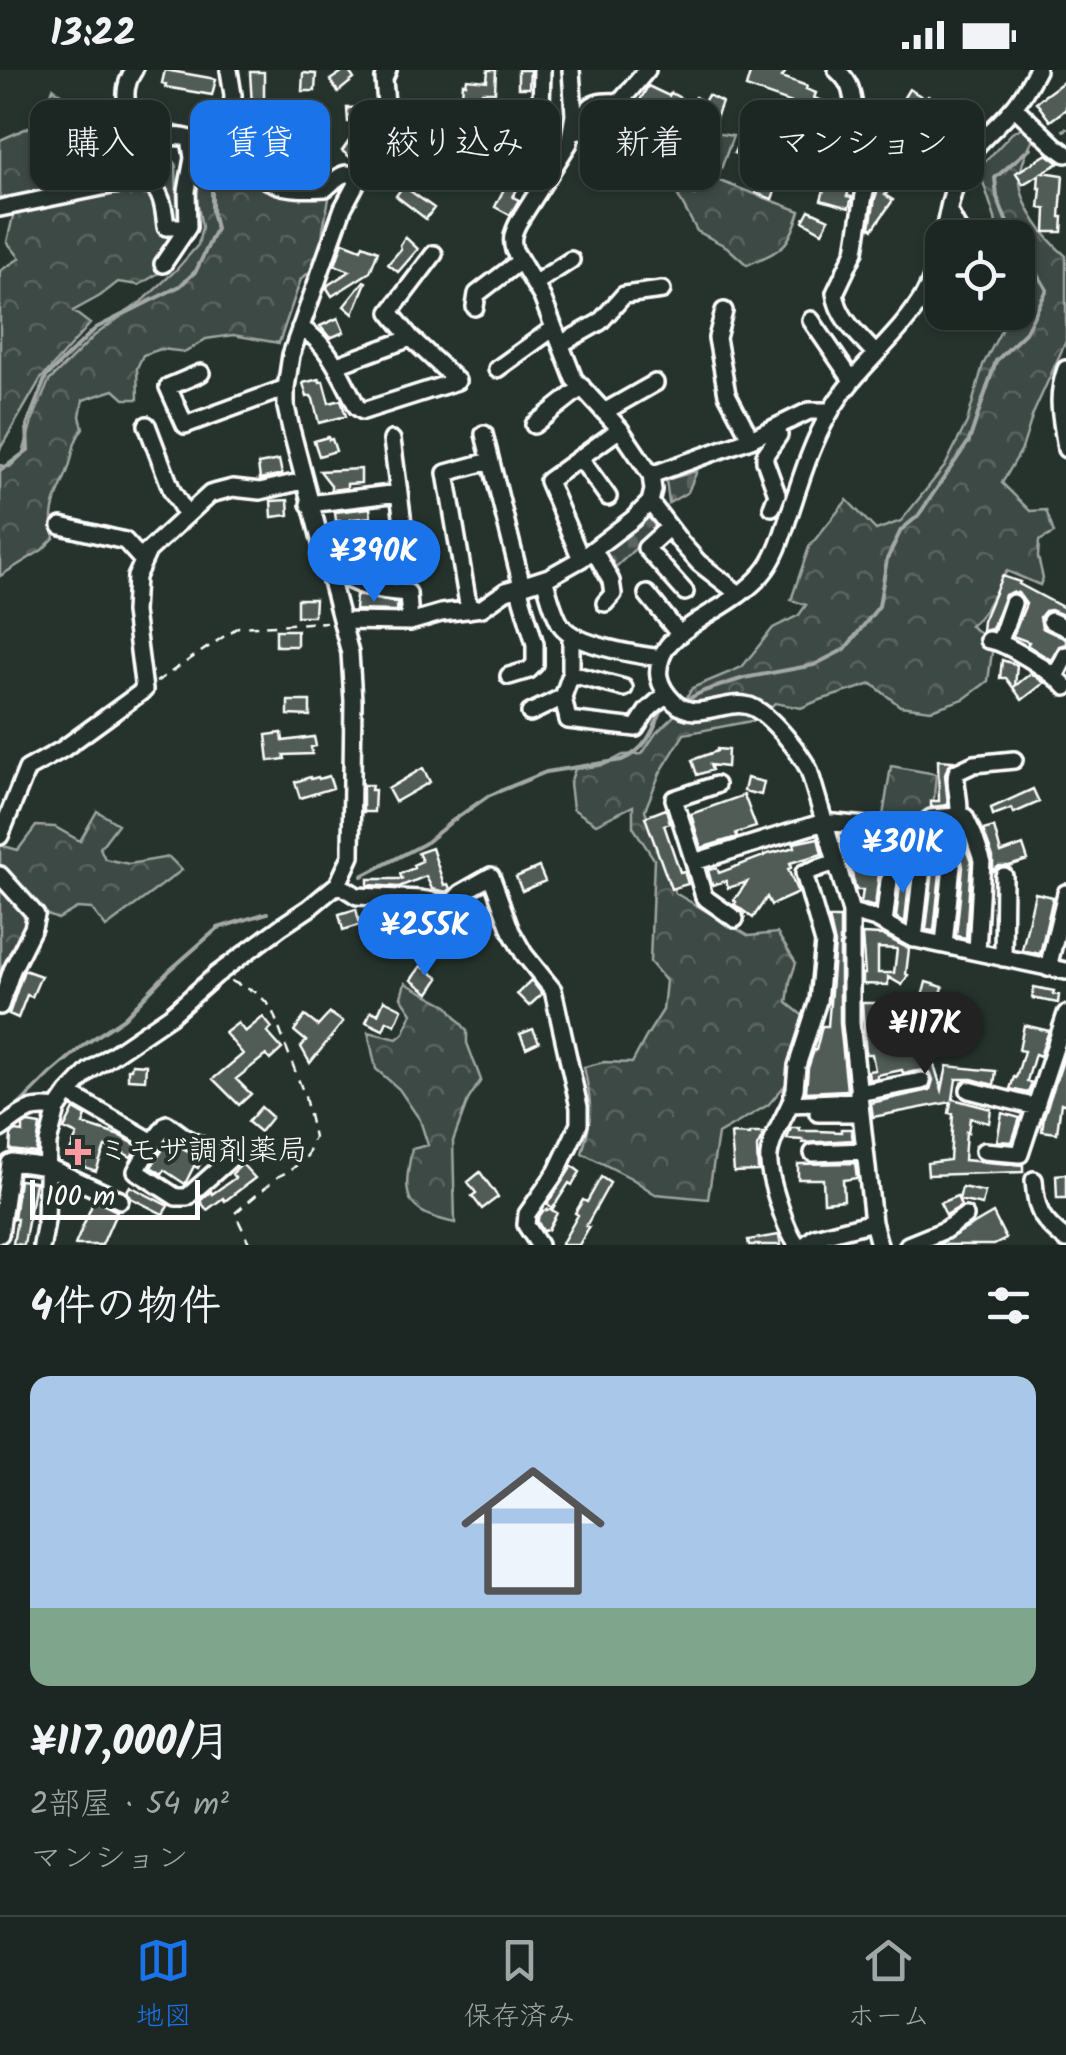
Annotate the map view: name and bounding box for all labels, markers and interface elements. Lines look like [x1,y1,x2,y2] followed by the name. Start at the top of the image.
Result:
[50,5,136,65] text: 13:22
[30,100,170,190] chip: 購入
[190,100,330,190] chip: 賃貸
[350,100,560,190] chip: 絞り込み
[580,100,720,190] chip: 新着
[740,100,984,190] chip: マンション
[925,220,1035,330] map controls
[925,220,1035,330] button: locate
[304,520,444,605] pin: ¥390K
[329,527,419,578] text: ¥390K
[833,811,973,896] pin: ¥301K
[862,818,944,869] text: ¥301K
[355,894,495,979] pin: ¥255K
[380,901,470,952] text: ¥255K
[855,992,995,1077] pin: ¥117K
[888,999,962,1050] text: ¥117K
[98,1128,308,1176] place label: ミモザ調剤薬局
[67,1141,89,1163] marker: ミモザ調剤薬局
[30,1175,200,1220] scale bar
[45,1175,115,1220] text: 100 m
[30,1274,221,1341] text: 4件の物件
[981,1278,1036,1333] icon: filters
[443,1441,623,1621] icon: home
[30,1710,231,1777] text: ¥117,000/月
[30,1780,229,1831] text: 2部屋 · 54 m²
[30,1834,189,1885] text: マンション
[136,1933,192,2040] tab: 地図
[464,1933,576,2040] tab: 保存済み
[847,1933,930,2040] tab: ホーム

